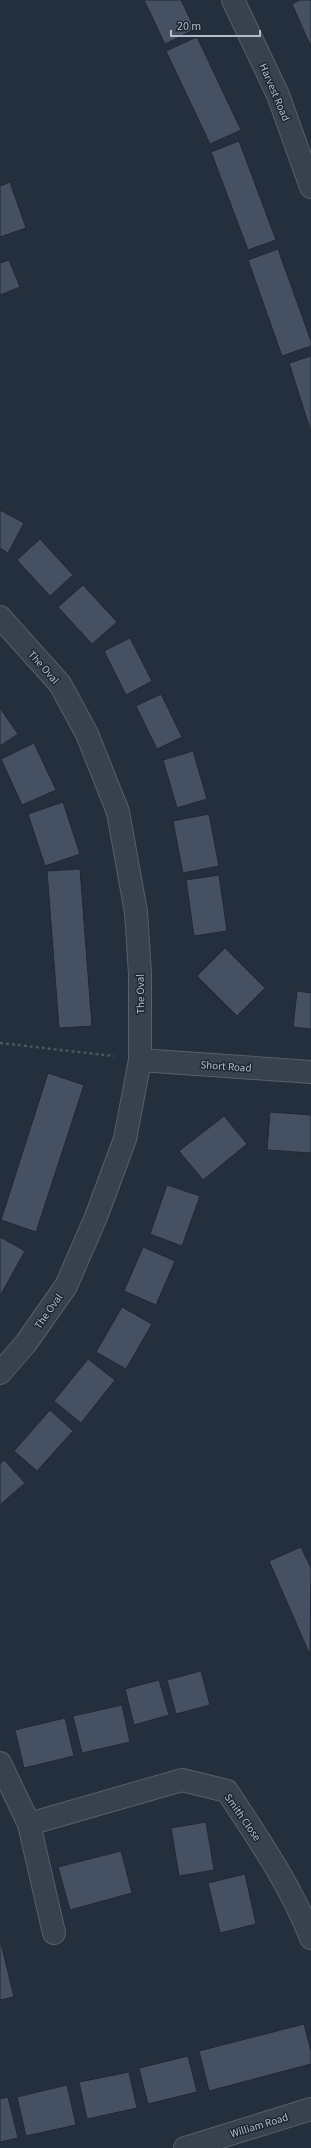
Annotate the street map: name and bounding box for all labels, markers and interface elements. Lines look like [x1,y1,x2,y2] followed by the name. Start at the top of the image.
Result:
[171,12,260,38] scale bar
[177,18,201,35] text: 20 m
[256,61,293,123] street label: Harvest Road
[25,647,63,687] street label: The Oval
[133,974,148,1014] street label: The Oval
[200,1057,252,1076] street label: Short Road
[31,1290,66,1332] street label: The Oval
[221,1791,265,1844] street label: Smith Close
[228,2110,290,2141] street label: William Road

